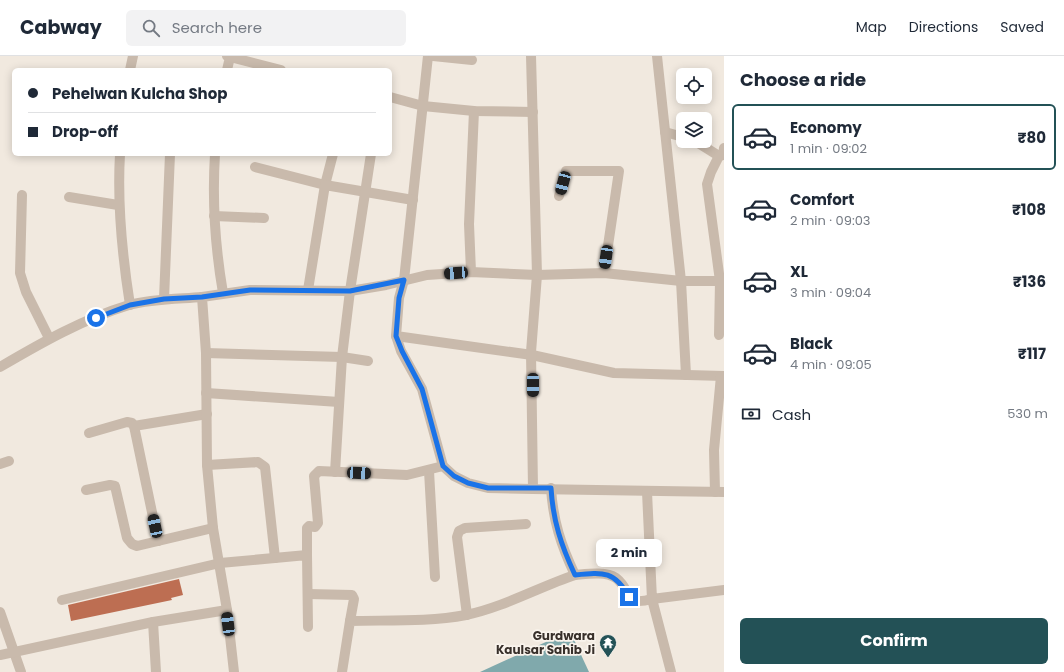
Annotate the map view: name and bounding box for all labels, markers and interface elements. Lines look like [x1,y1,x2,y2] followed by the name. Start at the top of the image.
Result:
[126,10,406,46] search box
[20,14,102,41] text: Cabway
[140,17,162,39] icon: search
[172,17,262,38] text: Search here
[856,17,887,37] text: Map
[909,17,978,37] text: Directions
[1000,17,1044,37] text: Saved
[740,67,866,92] text: Choose a ride
[676,68,712,148] map controls
[676,68,712,104] button: locate
[52,83,227,104] text: Pehelwan Kulcha Shop
[676,112,712,148] button: layers
[790,117,862,138] text: Economy
[742,119,778,155] icon: car
[52,121,118,142] text: Drop-off
[1018,127,1046,148] text: ₹80
[790,139,867,158] text: 1 min · 09:02
[554,170,572,196] car
[790,189,854,210] text: Comfort
[742,191,778,227] icon: car
[1012,199,1046,220] text: ₹108
[790,211,871,230] text: 2 min · 09:03
[598,244,614,270] car
[790,261,808,282] text: XL
[742,263,778,299] icon: car
[444,266,468,280] car
[1013,271,1046,292] text: ₹136
[790,283,871,302] text: 3 min · 09:04
[87,309,105,327] route start
[790,333,833,354] text: Black
[742,335,778,371] icon: car
[1018,343,1046,364] text: ₹117
[790,355,872,374] text: 4 min · 09:05
[527,373,539,397] car
[740,403,762,425] icon: cash
[772,404,811,425] text: Cash
[1007,404,1048,423] text: 530 m
[347,466,371,480] car
[147,513,163,539] car
[596,539,662,567] callout: 2 min
[611,543,647,562] text: 2 min
[620,588,638,606] route end
[221,611,235,637] car
[740,618,1048,664] button: Confirm
[496,627,595,658] place label: Gurdwara Kaulsar Sahib Ji
[598,633,618,658] temple icon: Gurdwara Kaulsar Sahib Ji

